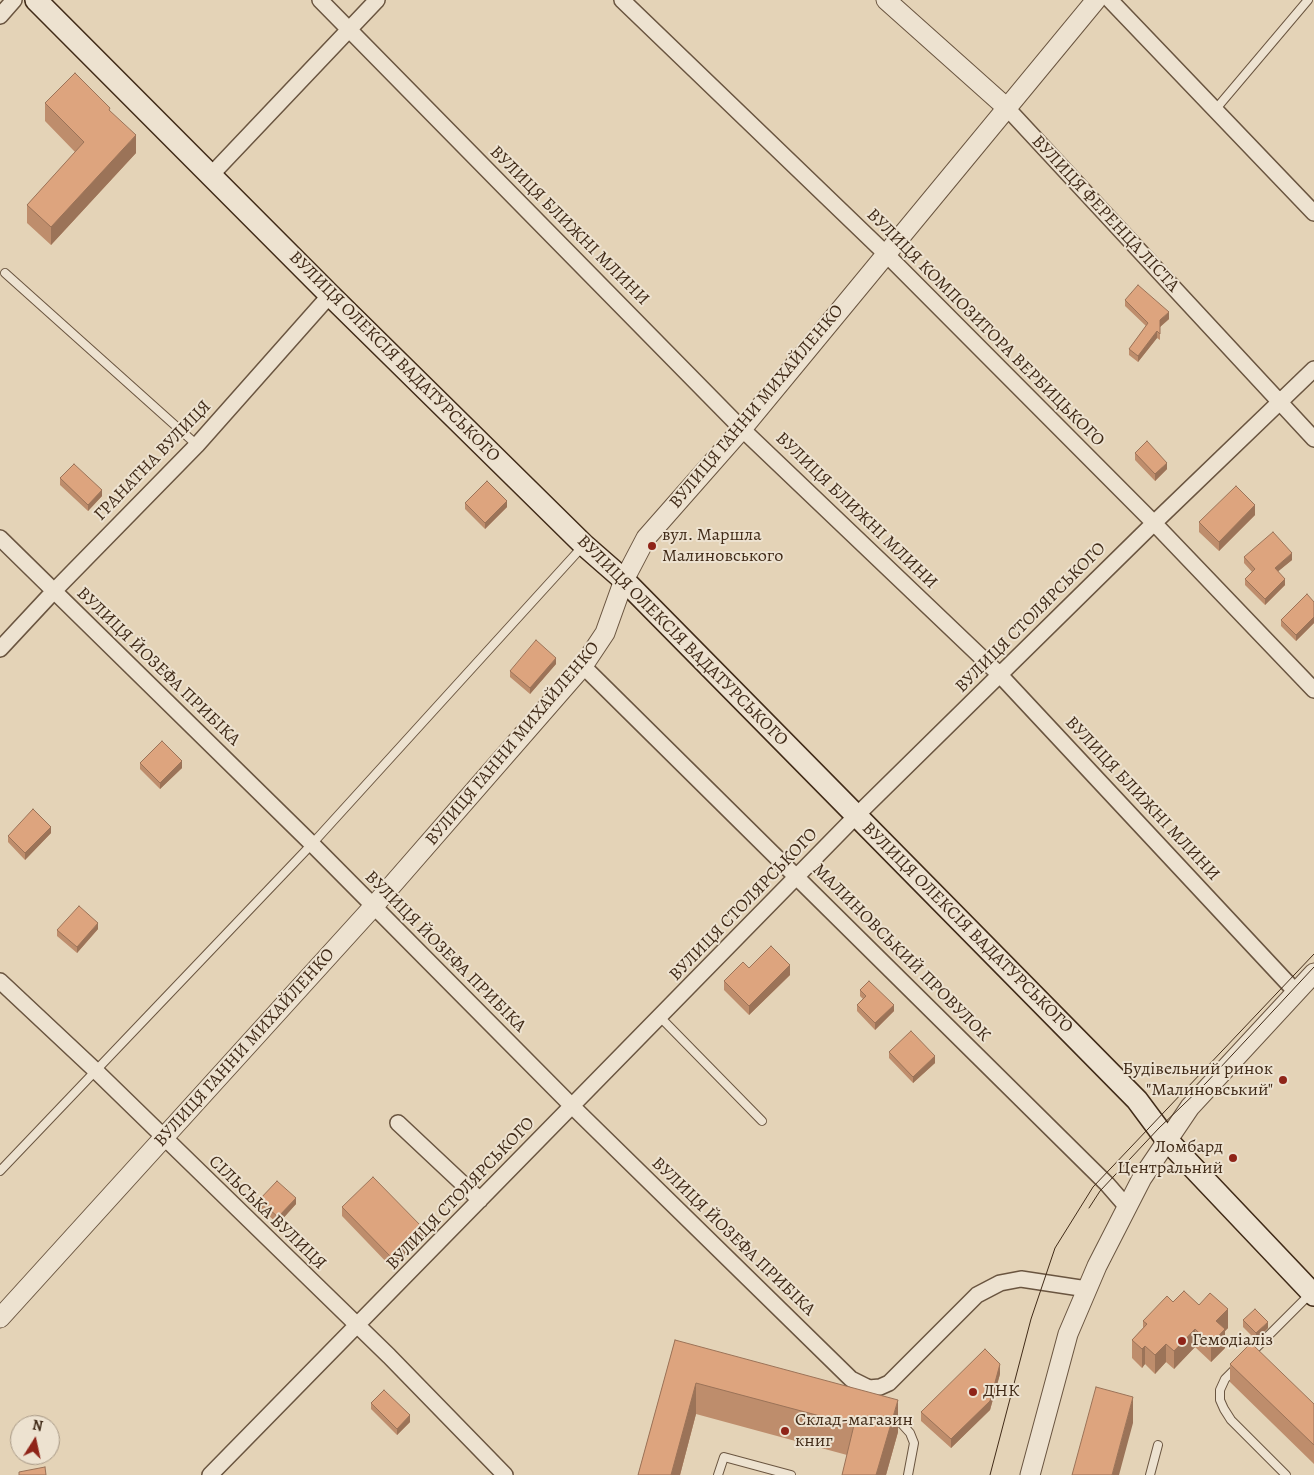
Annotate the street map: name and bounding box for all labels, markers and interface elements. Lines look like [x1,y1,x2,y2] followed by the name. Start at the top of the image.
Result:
[1027,131,1183,297] street label: ВУЛИЦЯ ФЕРЕНЦА ЛІСТА
[485,142,653,310] street label: ВУЛИЦЯ БЛИЖНІ МЛИНИ
[861,204,1109,452] street label: ВУЛИЦЯ КОМПОЗИТОРА ВЕРБИЦЬКОГО
[284,247,504,467] street label: ВУЛИЦЯ ОЛЕКСІЯ ВАДАТУРСЬКОГО
[665,301,849,513] street label: ВУЛИЦЯ ГАННИ МИХАЙЛЕНКО
[90,396,216,526] street label: ГРАНАТНА ВУЛИЦЯ
[771,428,941,594] street label: ВУЛИЦЯ БЛИЖНІ МЛИНИ
[662,525,783,568] place label: вул. Маршла Малиновського
[572,531,792,751] street label: ВУЛИЦЯ ОЛЕКСІЯ ВАДАТУРСЬКОГО
[951,538,1111,698] street label: ВУЛИЦЯ СТОЛЯРСЬКОГО
[646,540,658,552] marker: вул. Маршла Малиновського
[72,583,244,751] street label: ВУЛИЦЯ ЙОЗЕФА ПРИБІКА
[421,638,605,850] street label: ВУЛИЦЯ ГАННИ МИХАЙЛЕНКО
[1060,712,1224,886] street label: ВУЛИЦЯ БЛИЖНІ МЛИНИ
[857,818,1077,1038] street label: ВУЛИЦЯ ОЛЕКСІЯ ВАДАТУРСЬКОГО
[665,824,823,986] street label: ВУЛИЦЯ СТОЛЯРСЬКОГО
[808,860,994,1046] street label: МАЛИНОВСЬКИЙ ПРОВУЛОК
[360,867,530,1037] street label: ВУЛИЦЯ ЙОЗЕФА ПРИБІКА
[150,944,340,1152] street label: ВУЛИЦЯ ГАННИ МИХАЙЛЕНКО
[1123,1059,1273,1102] place label: Будівельний ринок "Малиновський"
[1277,1074,1289,1086] marker: Будівельний ринок "Малиновський"
[382,1113,540,1275] street label: ВУЛИЦЯ СТОЛЯРСЬКОГО
[1117,1137,1223,1180] place label: Ломбард Центральний
[204,1151,330,1275] street label: СІЛЬСЬКА ВУЛИЦЯ
[1227,1152,1239,1164] marker: Ломбард Центральний
[647,1153,819,1321] street label: ВУЛИЦЯ ЙОЗЕФА ПРИБІКА
[1192,1330,1273,1352] place label: Гемодіаліз
[1176,1335,1188,1347] marker: Гемодіаліз
[983,1381,1020,1403] place label: ДНК
[967,1386,979,1398] marker: ДНК
[795,1410,913,1452] place label: Склад-магазин книг
[10,1415,60,1465] north arrow
[31,1415,44,1436] text: N
[779,1425,791,1437] marker: Склад-магазин книг

